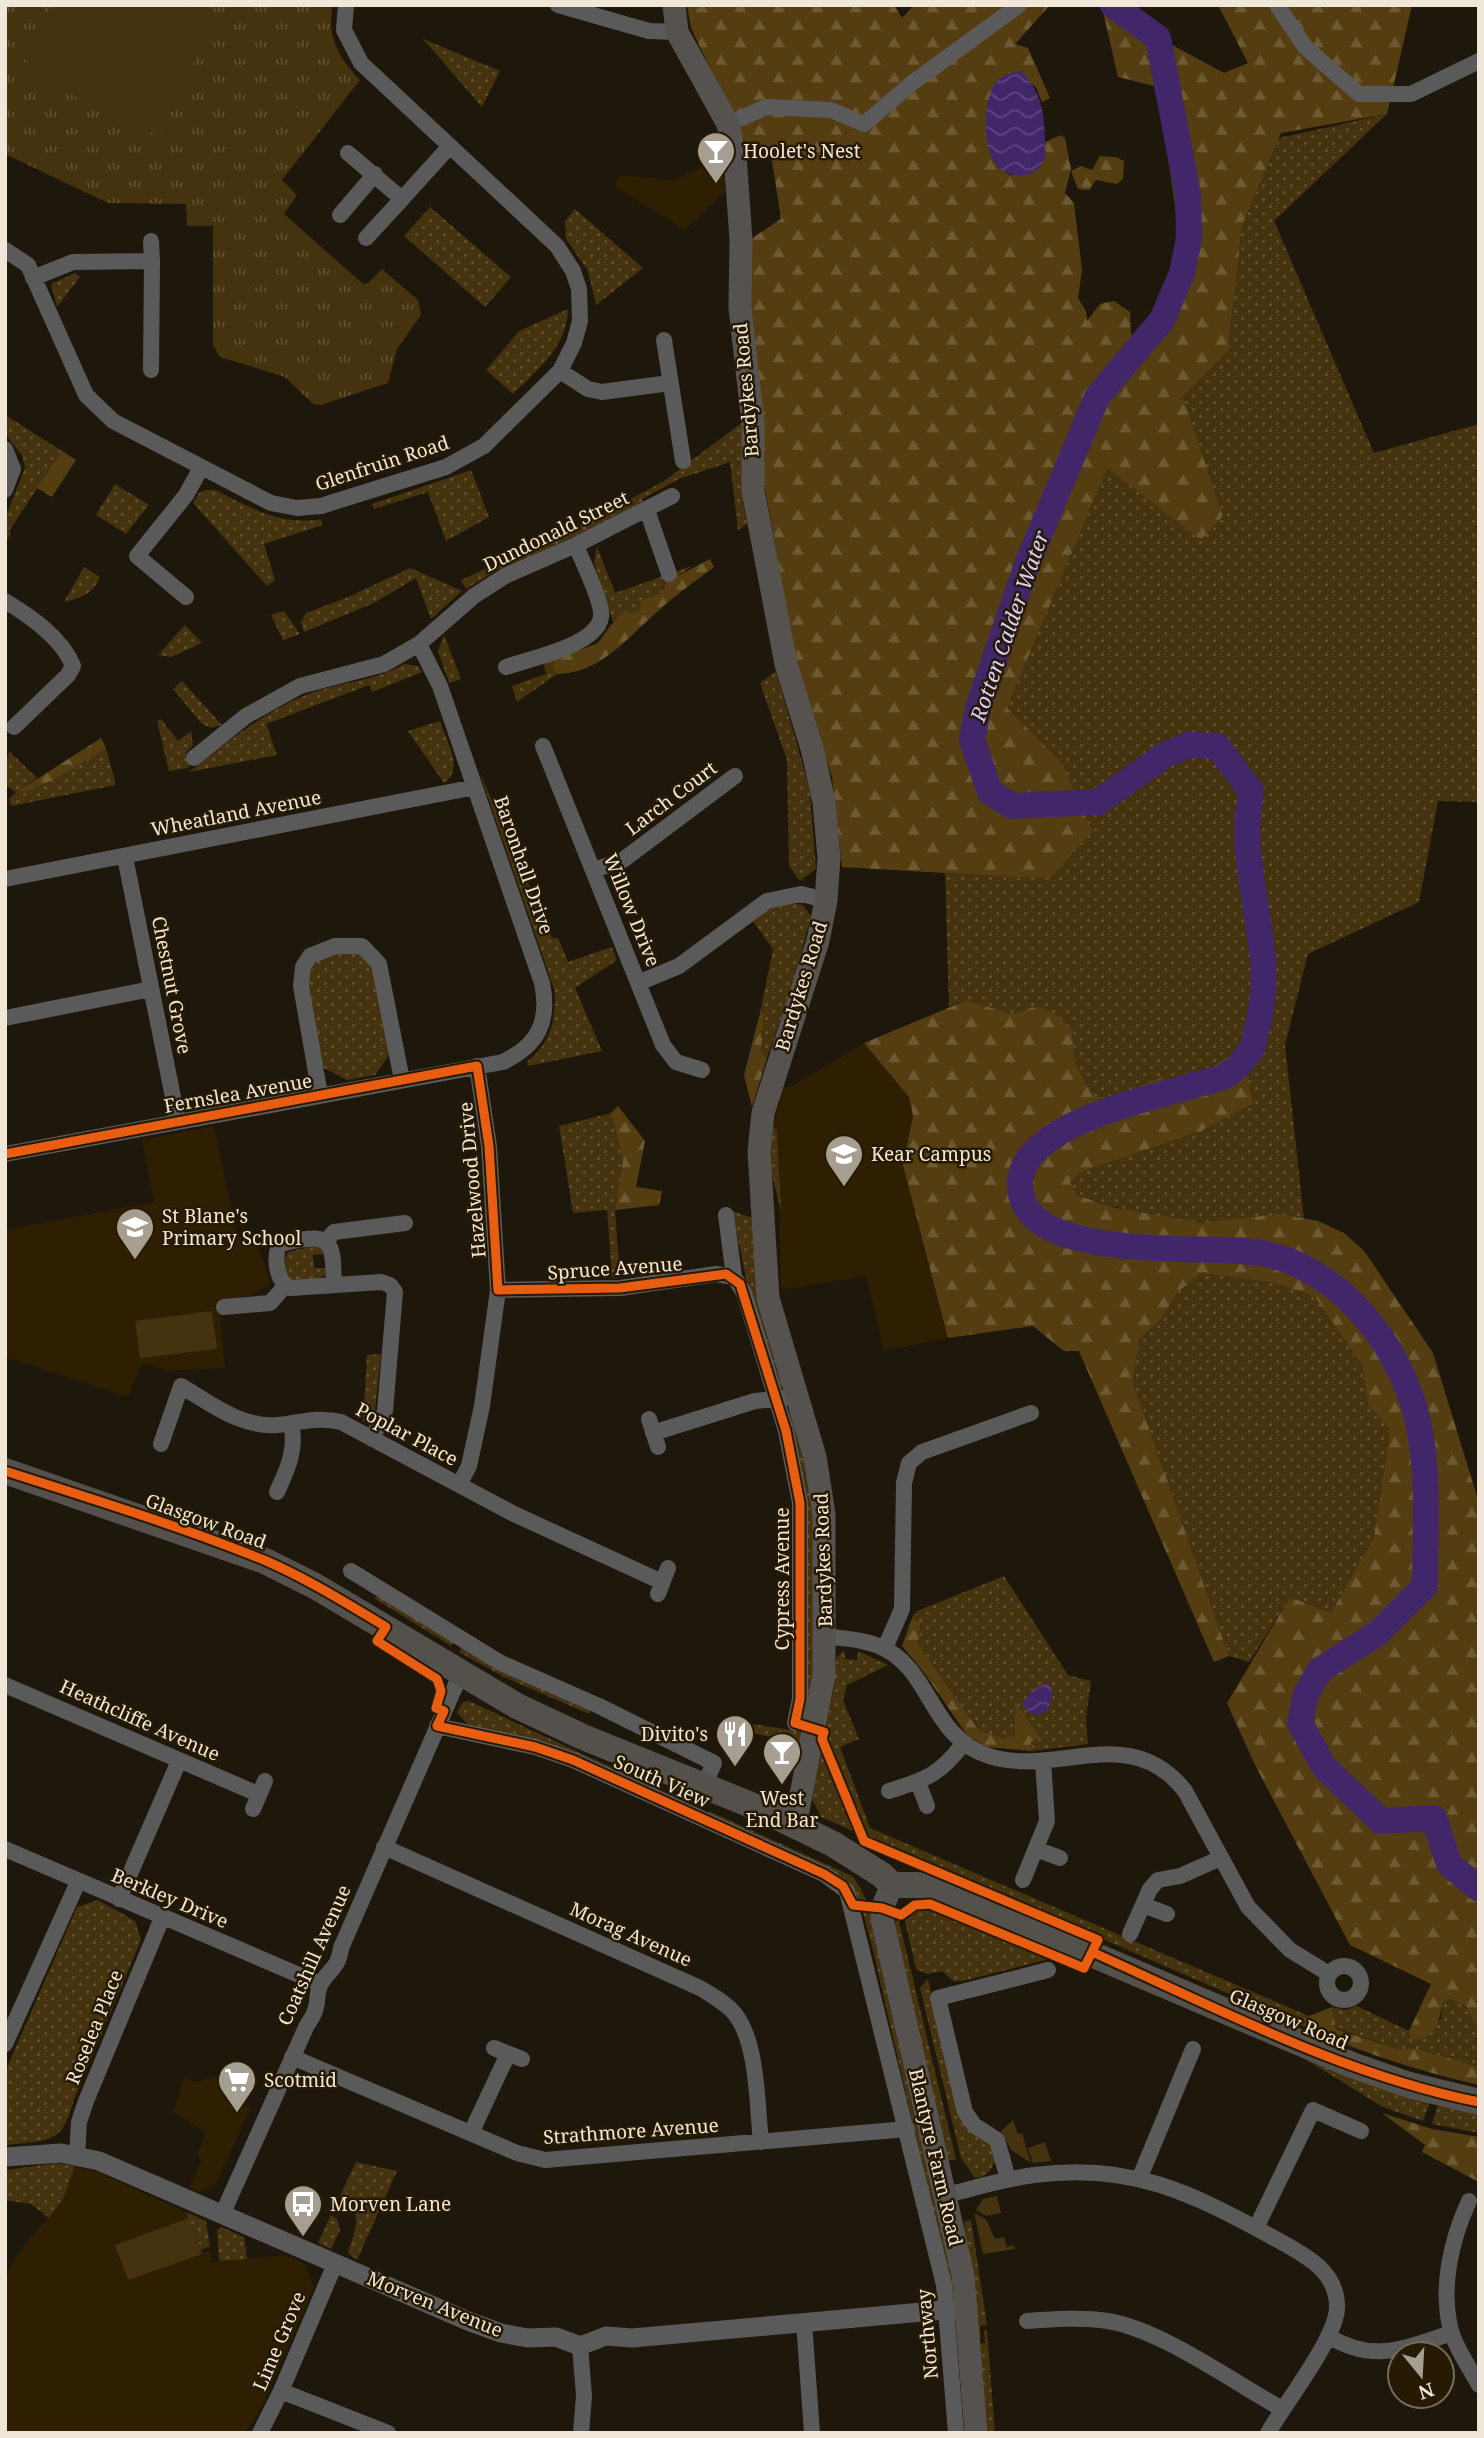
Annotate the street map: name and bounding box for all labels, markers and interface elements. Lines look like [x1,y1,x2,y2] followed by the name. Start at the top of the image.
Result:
[695,130,737,185] bar icon: Hoolet's Nest
[743,138,861,164] place label: Hoolet's Nest
[727,321,765,458] street label: Bardykes Road
[312,429,452,497] street label: Glenfruin Road
[479,484,634,578] street label: Dundonald Street
[963,527,1055,726] water label: Rotten Calder Water
[620,755,722,841] street label: Larch Court
[149,784,323,842] street label: Wheatland Avenue
[488,792,560,938] street label: Baronhall Drive
[597,849,667,971] street label: Willow Drive
[146,914,198,1056] street label: Chestnut Grove
[769,917,833,1054] street label: Bardykes Road
[162,1067,314,1119] street label: Fernslea Avenue
[452,1101,492,1259] street label: Hazelwood Drive
[823,1133,865,1188] school or university icon: Kear Campus
[871,1141,991,1167] place label: Kear Campus
[162,1203,301,1251] place label: St Blane's Primary School
[114,1206,156,1261] school or university icon: St Blane's Primary School
[547,1250,683,1286] street label: Spruce Avenue
[351,1396,463,1472] street label: Poplar Place
[142,1487,270,1555] street label: Glasgow Road
[808,1492,838,1628] street label: Bardykes Road
[769,1507,795,1651] street label: Cypress Avenue
[56,1673,224,1767] street label: Heathcliffe Avenue
[714,1713,756,1768] restaurant icon: Divito's
[641,1721,708,1747] place label: Divito's
[761,1731,803,1786] bar icon: West End Bar
[610,1748,715,1814] street label: South View
[746,1785,818,1833] place label: West End Bar
[108,1862,232,1934] street label: Berkley Drive
[271,1881,357,2029] street label: Coatshill Avenue
[566,1895,696,1973] street label: Morag Avenue
[59,1966,129,2088] street label: Roselea Place
[1225,1982,1353,2056] street label: Glasgow Road
[216,2059,258,2114] supermarket icon: Scotmid
[903,2066,969,2249] street label: Blantyre Farm Road
[264,2067,337,2093] place label: Scotmid
[542,2112,720,2150] street label: Strathmore Avenue
[282,2183,324,2238] bus stop icon: Morven Lane
[330,2191,451,2217] place label: Morven Lane
[363,2265,507,2343] street label: Morven Avenue
[246,2287,312,2395] street label: Lime Grove
[910,2287,944,2380] street label: Northway
[1386,2340,1456,2410] north arrow
[1415,2376,1437,2406] text: N

